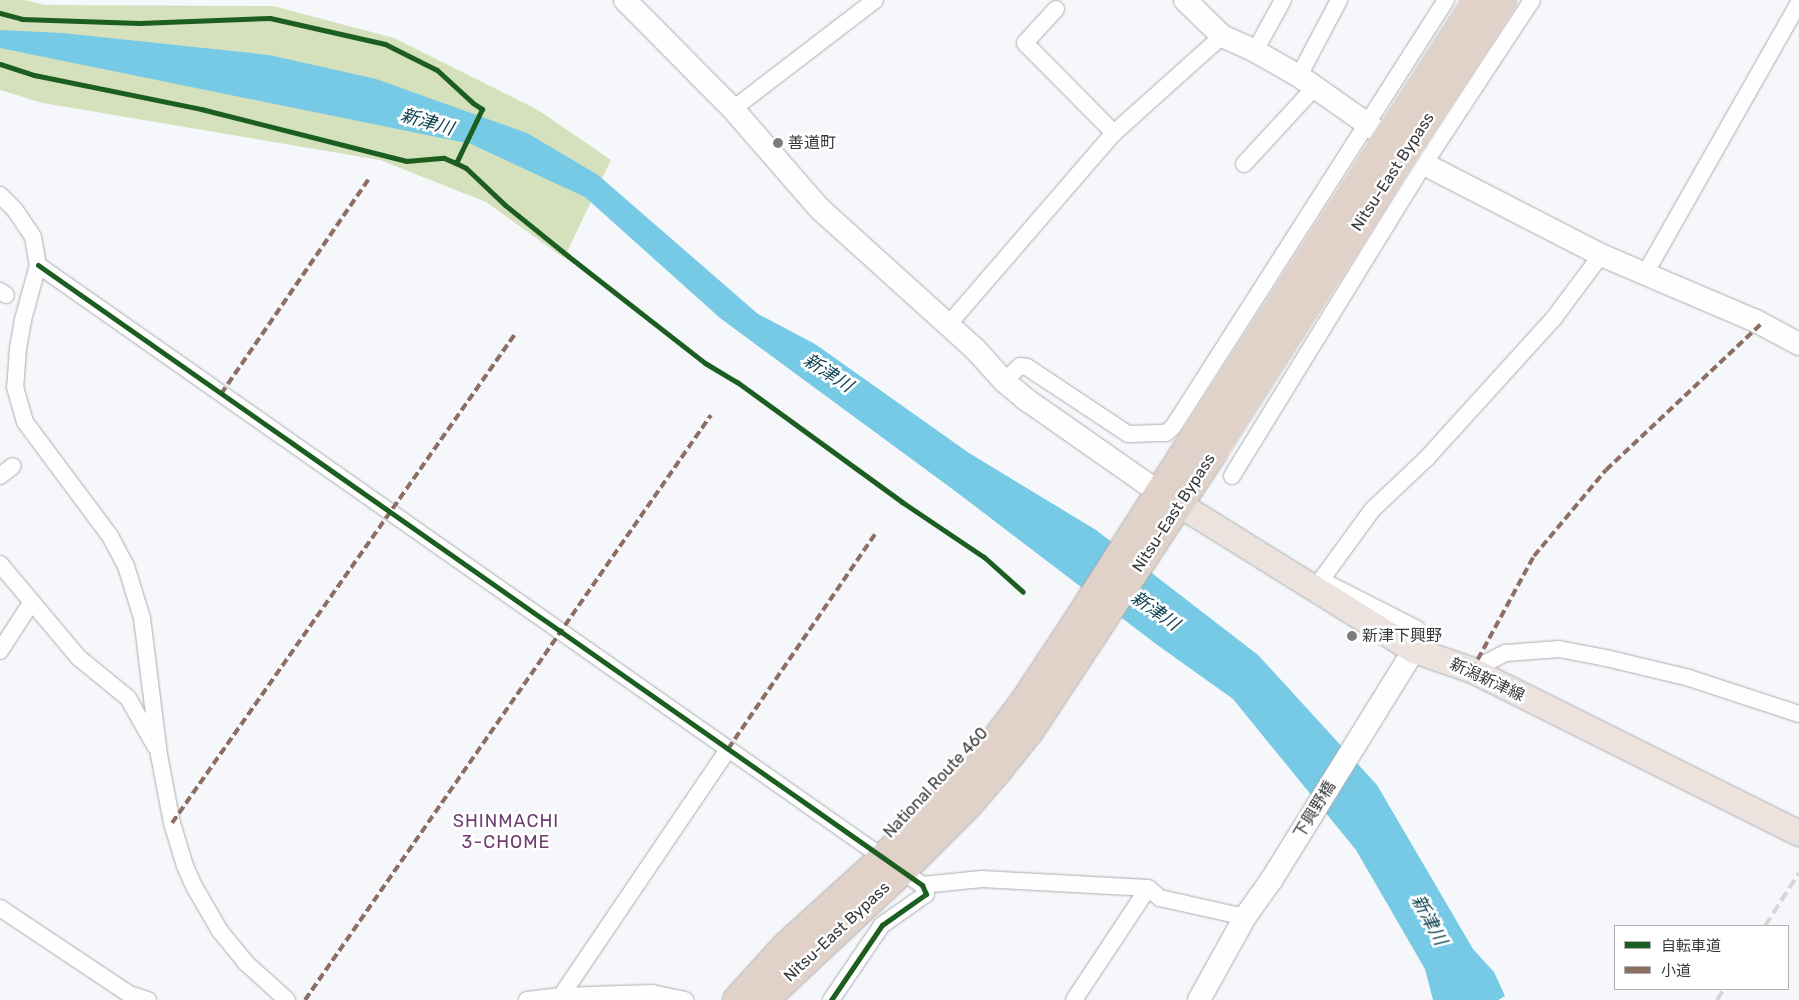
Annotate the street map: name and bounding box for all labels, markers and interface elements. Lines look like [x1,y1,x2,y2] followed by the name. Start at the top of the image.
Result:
[398,104,456,140] water label: 新津川
[1347,109,1439,235] street label: Nitsu-East Bypass
[788,133,836,153] place label: 善道町
[772,137,784,149] marker: 善道町
[799,349,857,397] water label: 新津川
[1128,450,1220,576] street label: Nitsu-East Bypass
[1127,587,1183,635] water label: 新津川
[1362,626,1442,646] place label: 新津下興野
[1346,630,1358,642] marker: 新津下興野
[1447,654,1527,706] street label: 新潟新津線
[880,724,992,842] street label: National Route 460
[1290,778,1340,842] street label: 下興野橋
[452,811,560,854] district label: SHINMACHI 3-CHOME
[780,878,894,986] street label: Nitsu-East Bypass
[1407,891,1451,949] water label: 新津川
[1614,925,1789,990] legend
[1661,937,1721,955] text: 自転車道
[1661,962,1691,980] text: 小道

